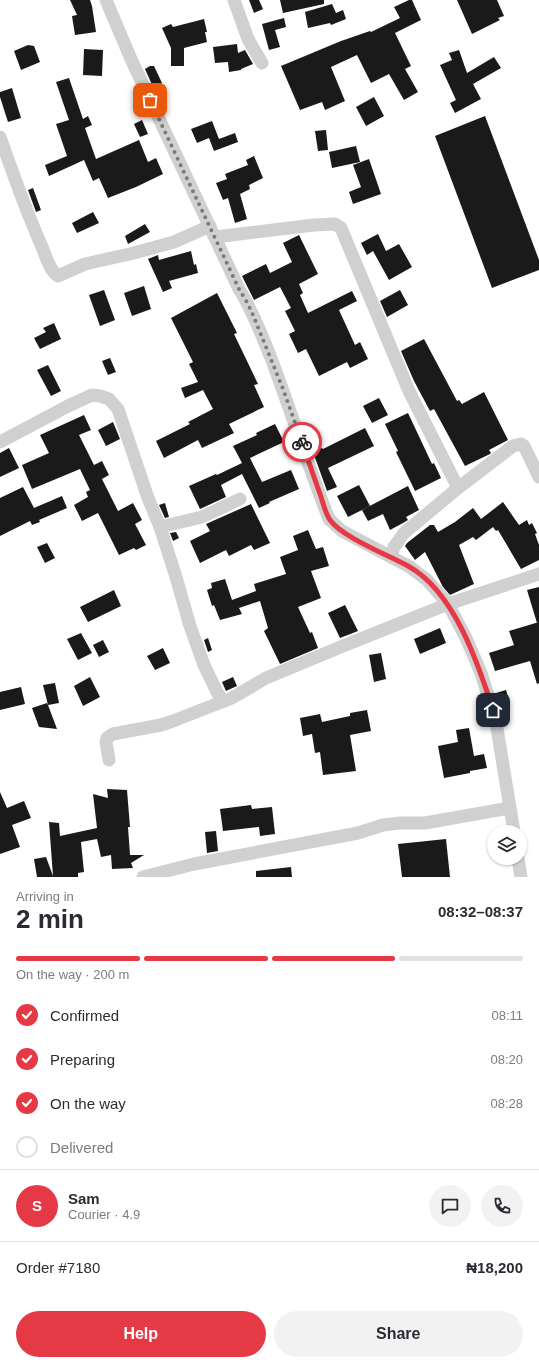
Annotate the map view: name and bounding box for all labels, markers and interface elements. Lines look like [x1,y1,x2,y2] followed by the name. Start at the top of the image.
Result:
[133,83,167,117] pin
[139,89,161,111] icon: bag
[282,422,322,462] courier
[291,431,313,453] icon: bike
[476,693,510,727] pin
[482,699,504,721] icon: home
[487,825,527,865] map controls
[487,825,527,865] button: layers
[16,889,74,904] text: Arriving in
[438,903,523,920] text: 08:32–08:37
[16,904,84,934] text: 2 min
[16,967,129,982] text: On the way · 200 m
[16,1004,38,1026] icon: check
[50,1007,119,1024] text: Confirmed
[491,1008,523,1023] text: 08:11
[16,1048,38,1070] icon: check
[50,1051,115,1068] text: Preparing
[490,1052,523,1067] text: 08:20
[16,1092,38,1114] icon: check
[50,1095,126,1112] text: On the way
[490,1096,523,1111] text: 08:28
[50,1139,113,1156] text: Delivered
[429,1185,471,1227] button: chat
[481,1185,523,1227] button: phone
[68,1190,100,1207] text: Sam
[32,1197,42,1214] text: S
[68,1207,140,1222] text: Courier · 4.9
[16,1259,100,1276] text: Order #7180
[466,1259,523,1276] text: ₦18,200
[16,1311,266,1357] button: Help
[274,1311,523,1357] button: Share

